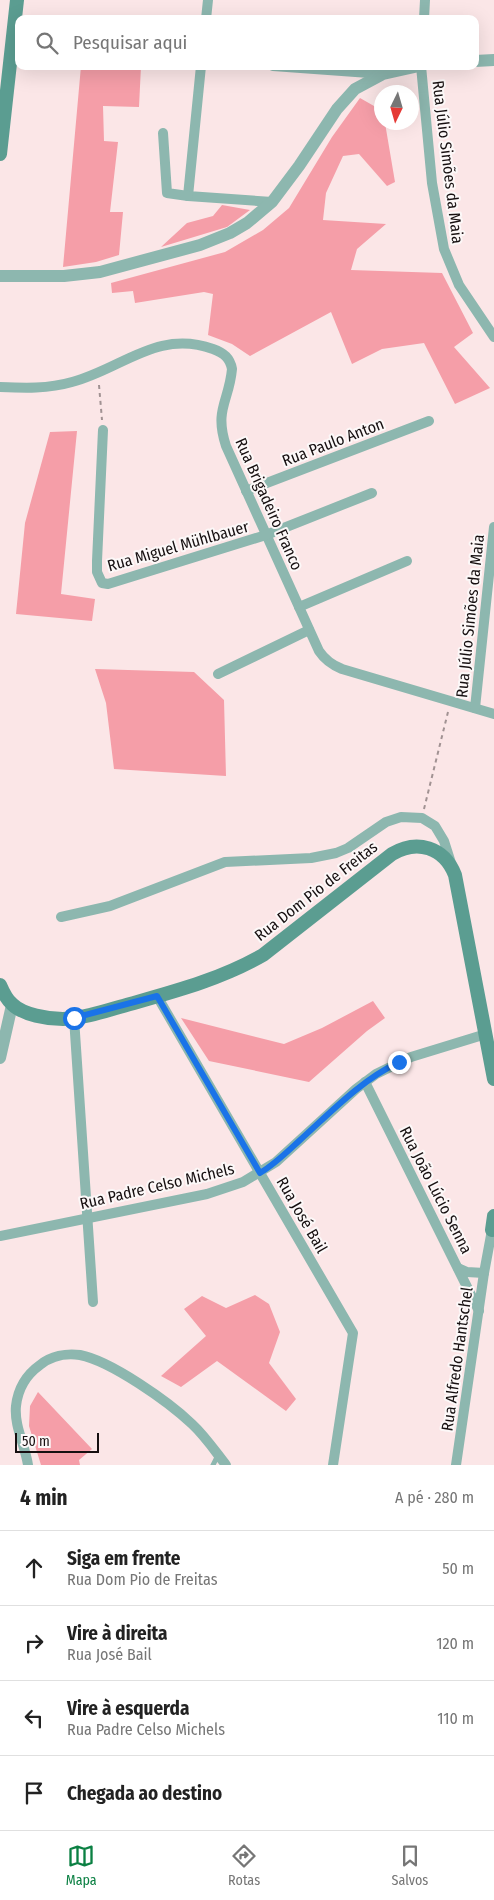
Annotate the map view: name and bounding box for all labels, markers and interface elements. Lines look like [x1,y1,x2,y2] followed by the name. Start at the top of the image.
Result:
[15,15,479,70] search box
[33,29,61,57] icon: search
[73,31,187,54] text: Pesquisar aqui
[429,79,467,245] street label: Rua Júlio Simões da Maia
[374,85,419,130] north arrow
[279,414,387,470] street label: Rua Paulo Anton
[231,435,307,573] street label: Rua Brigadeiro Franco
[105,517,251,575] street label: Rua Miguel Mühlbauer
[452,533,488,699] street label: Rua Júlio Simões da Maia
[251,837,381,945] street label: Rua Dom Pio de Freitas
[63,1007,86,1030] route start
[388,1051,411,1074] route end
[396,1123,476,1257] street label: Rua João Lúcio Senna
[78,1159,236,1213] street label: Rua Padre Celso Michels
[273,1174,331,1256] street label: Rua José Bail
[437,1286,477,1432] street label: Rua Alfredo Hantschel
[15,1430,99,1453] scale bar
[22,1433,50,1450] text: 50 m
[20,1485,68,1511] text: 4 min
[395,1488,474,1507] text: A pé · 280 m
[67,1547,181,1570] text: Siga em frente
[20,1554,48,1582] icon: ahead
[442,1559,474,1578] text: 50 m
[67,1570,217,1589] text: Rua Dom Pio de Freitas
[67,1622,168,1645] text: Vire à direita
[20,1629,48,1657] icon: right
[436,1634,474,1653] text: 120 m
[67,1645,152,1664] text: Rua José Bail
[67,1697,189,1720] text: Vire à esquerda
[20,1704,48,1732] icon: left
[437,1709,474,1728] text: 110 m
[67,1720,225,1739] text: Rua Padre Celso Michels
[20,1779,48,1807] icon: arrive
[67,1782,222,1805] text: Chegada ao destino
[66,1842,97,1889] tab: Mapa
[228,1842,260,1889] tab: Rotas
[392,1842,428,1889] tab: Salvos

